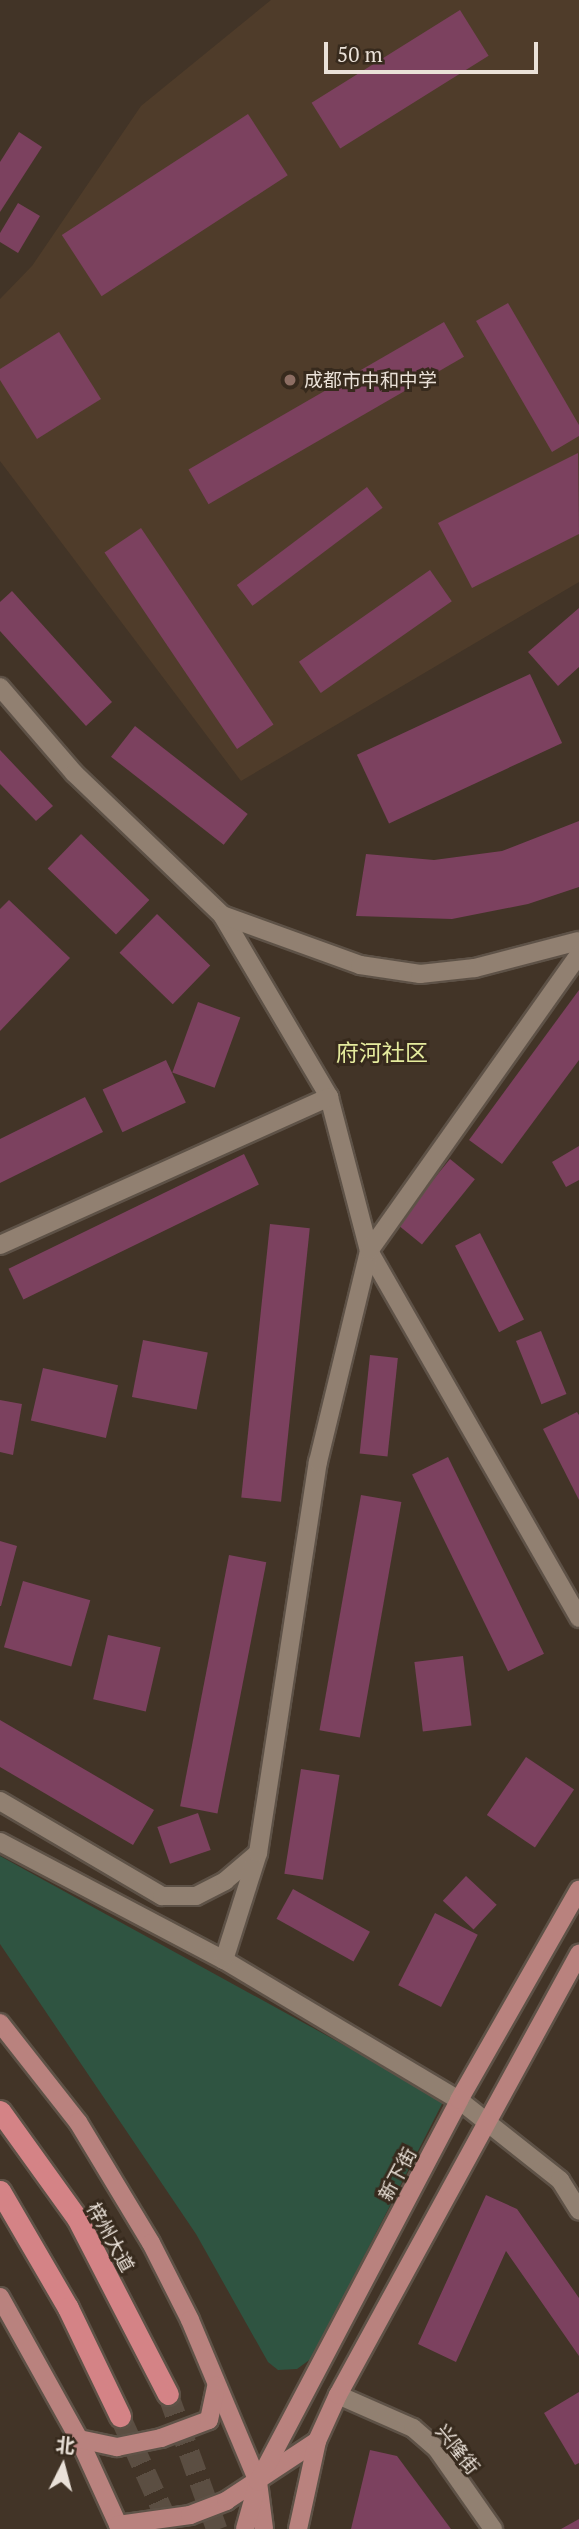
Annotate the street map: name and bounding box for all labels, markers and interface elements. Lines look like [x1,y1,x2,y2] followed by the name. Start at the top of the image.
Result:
[327,28,540,72] scale bar
[337,40,383,68] text: 50 m
[304,369,437,391] place label: 成都市中和中学
[282,372,298,388] marker: 成都市中和中学
[336,1039,428,1067] district label: 府河社区
[374,2143,420,2205] street label: 新下街
[83,2198,139,2276] street label: 梓州大道
[431,2420,485,2478] street label: 兴隆街
[28,2431,98,2501] north arrow
[54,2431,76,2458] text: 北

